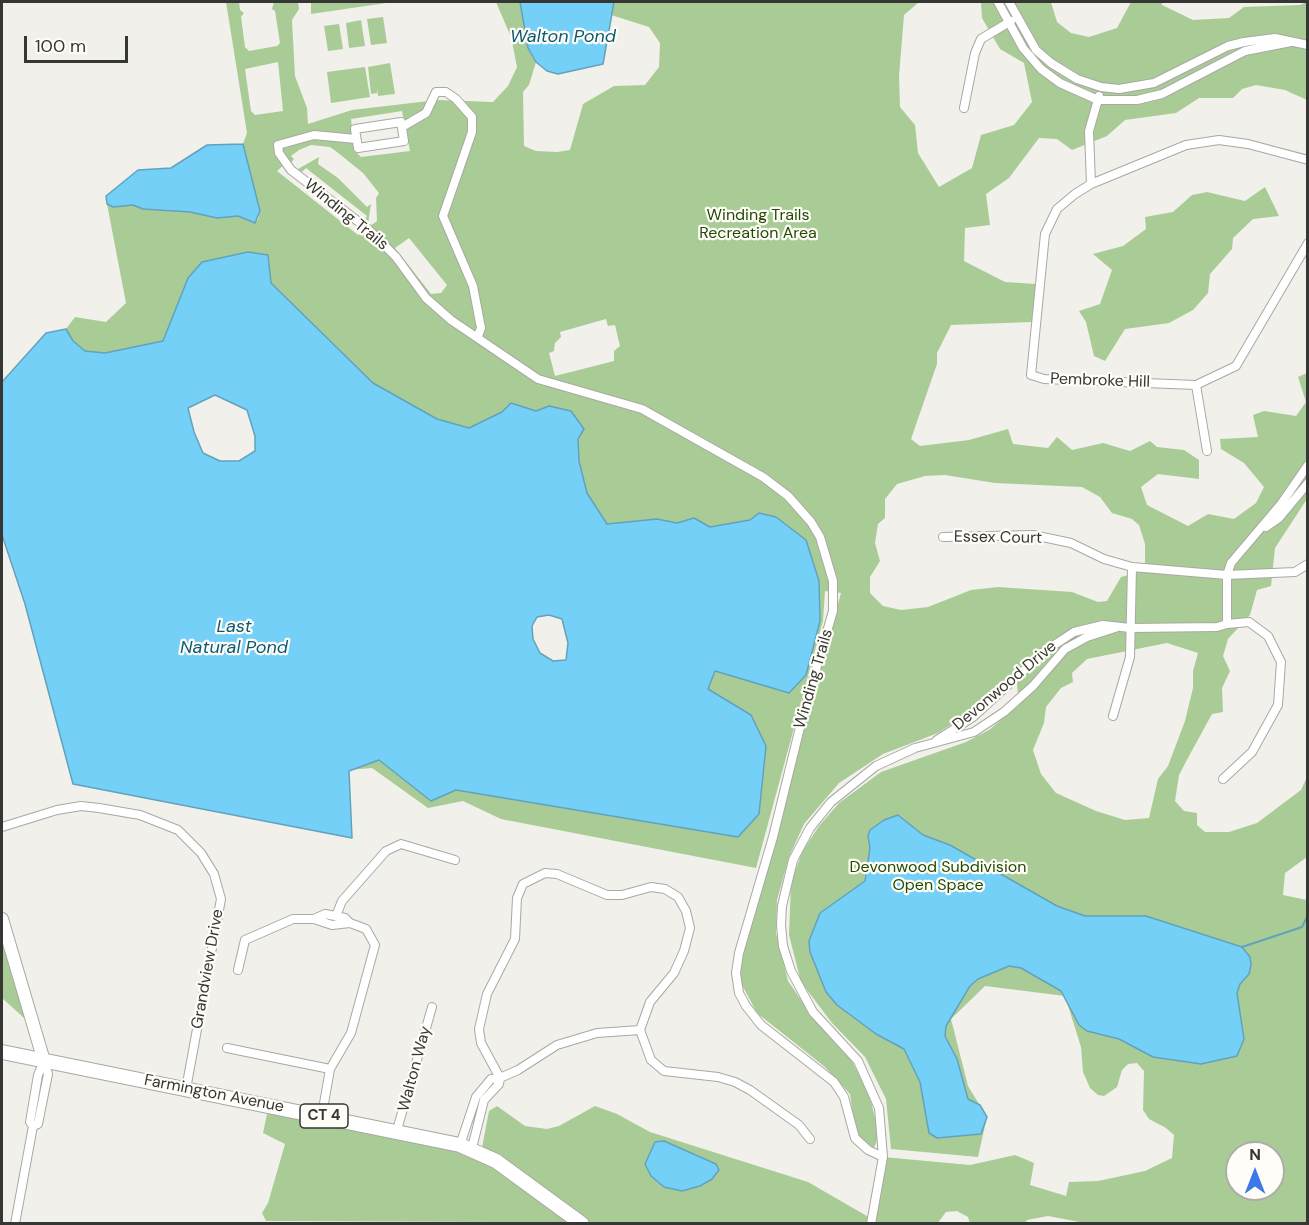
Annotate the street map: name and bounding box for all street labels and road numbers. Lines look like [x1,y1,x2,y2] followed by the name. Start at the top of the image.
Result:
[300,175,392,255] street label: Winding Trails
[1050,370,1150,392] street label: Pembroke Hill
[954,528,1042,548] street label: Essex Court
[791,627,837,731] street label: Winding Trails
[949,637,1061,735] street label: Devonwood Drive
[188,908,228,1030] street label: Grandview Drive
[394,1024,436,1114] street label: Walton Way
[142,1071,286,1117] street label: Farmington Avenue
[300,1104,348,1128] road number: CT 4

